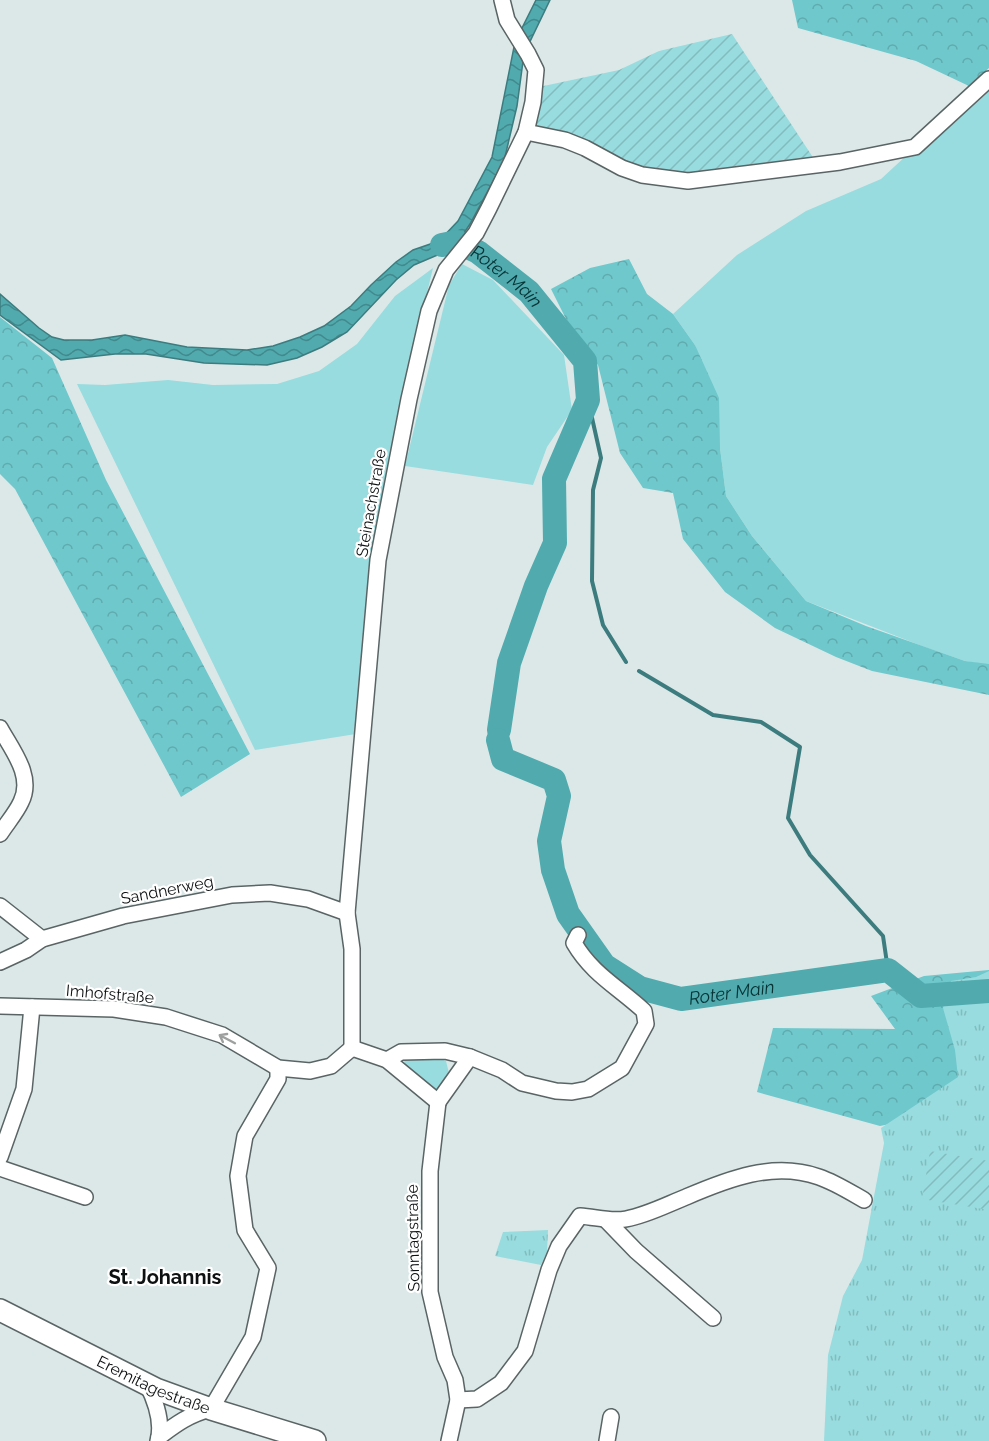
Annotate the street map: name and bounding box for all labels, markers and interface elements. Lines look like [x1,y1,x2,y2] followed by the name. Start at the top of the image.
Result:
[468,240,547,311] water label: Roter Main
[352,447,390,559] street label: Steinachstraße
[119,872,215,908] street label: Sandnerweg
[687,976,776,1008] water label: Roter Main
[65,981,155,1007] street label: Imhofstraße
[219,1033,236,1045] one-way arrow
[403,1184,423,1292] street label: Sonntagstraße
[109,1265,222,1289] district label: St. Johannis
[94,1351,213,1417] street label: Eremitagestraße

